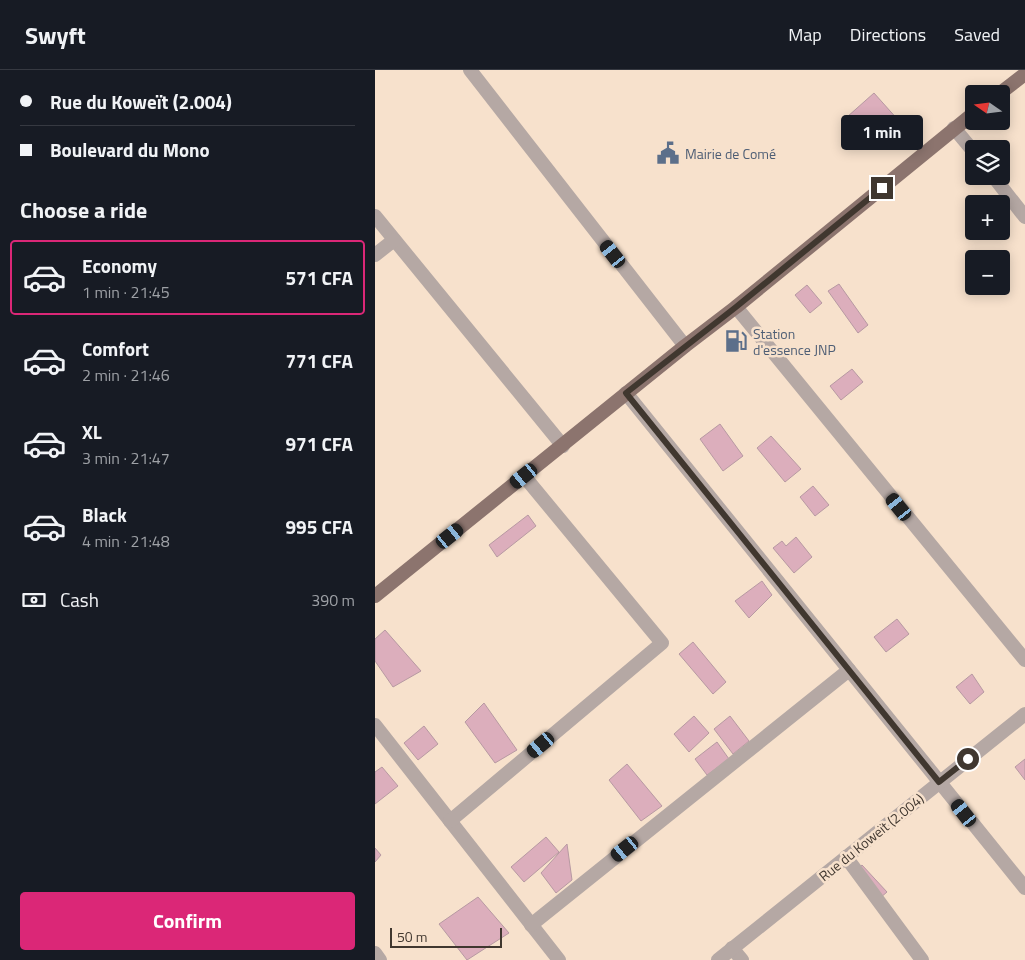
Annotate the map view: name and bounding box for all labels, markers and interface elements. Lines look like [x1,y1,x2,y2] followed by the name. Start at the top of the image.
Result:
[25,17,86,53] text: Swyft
[788,21,822,48] text: Map
[850,21,926,48] text: Directions
[954,21,1000,48] text: Saved
[965,85,1010,130] north arrow
[965,85,1010,295] map controls
[50,87,232,116] text: Rue du Koweït (2.004)
[841,116,923,150] callout: 1 min
[863,120,901,144] text: 1 min
[50,135,210,164] text: Boulevard du Mono
[655,140,681,166] public building icon: Mairie de Comé
[965,140,1010,185] button: layers
[685,143,776,164] place label: Mairie de Comé
[871,177,893,199] route end
[20,193,147,227] text: Choose a ride
[965,195,1010,240] button: +
[597,238,628,270] car
[965,250,1010,295] button: −
[82,251,157,280] text: Economy
[22,255,67,300] icon: car
[285,263,353,292] text: 571 CFA
[82,280,170,304] text: 1 min · 21:45
[753,323,836,360] place label: Station d'essence JNP
[723,328,749,354] fuel station icon: Station d'essence JNP
[82,334,149,363] text: Comfort
[22,338,67,383] icon: car
[285,346,353,375] text: 771 CFA
[82,363,170,387] text: 2 min · 21:46
[82,417,102,446] text: XL
[22,421,67,466] icon: car
[285,429,353,458] text: 971 CFA
[82,446,170,470] text: 3 min · 21:47
[507,461,540,491] car
[883,491,914,523] car
[82,500,127,529] text: Black
[22,504,67,549] icon: car
[285,512,353,541] text: 995 CFA
[433,521,466,551] car
[82,529,170,553] text: 4 min · 21:48
[60,585,99,614] text: Cash
[20,586,48,614] icon: cash
[311,588,355,612] text: 390 m
[524,730,557,760] car
[957,748,979,770] route start
[814,788,928,886] street label: Rue du Koweït (2.004)
[948,797,979,829] car
[608,834,641,864] car
[20,892,355,950] button: Confirm
[390,925,503,948] scale bar
[397,926,427,947] text: 50 m

